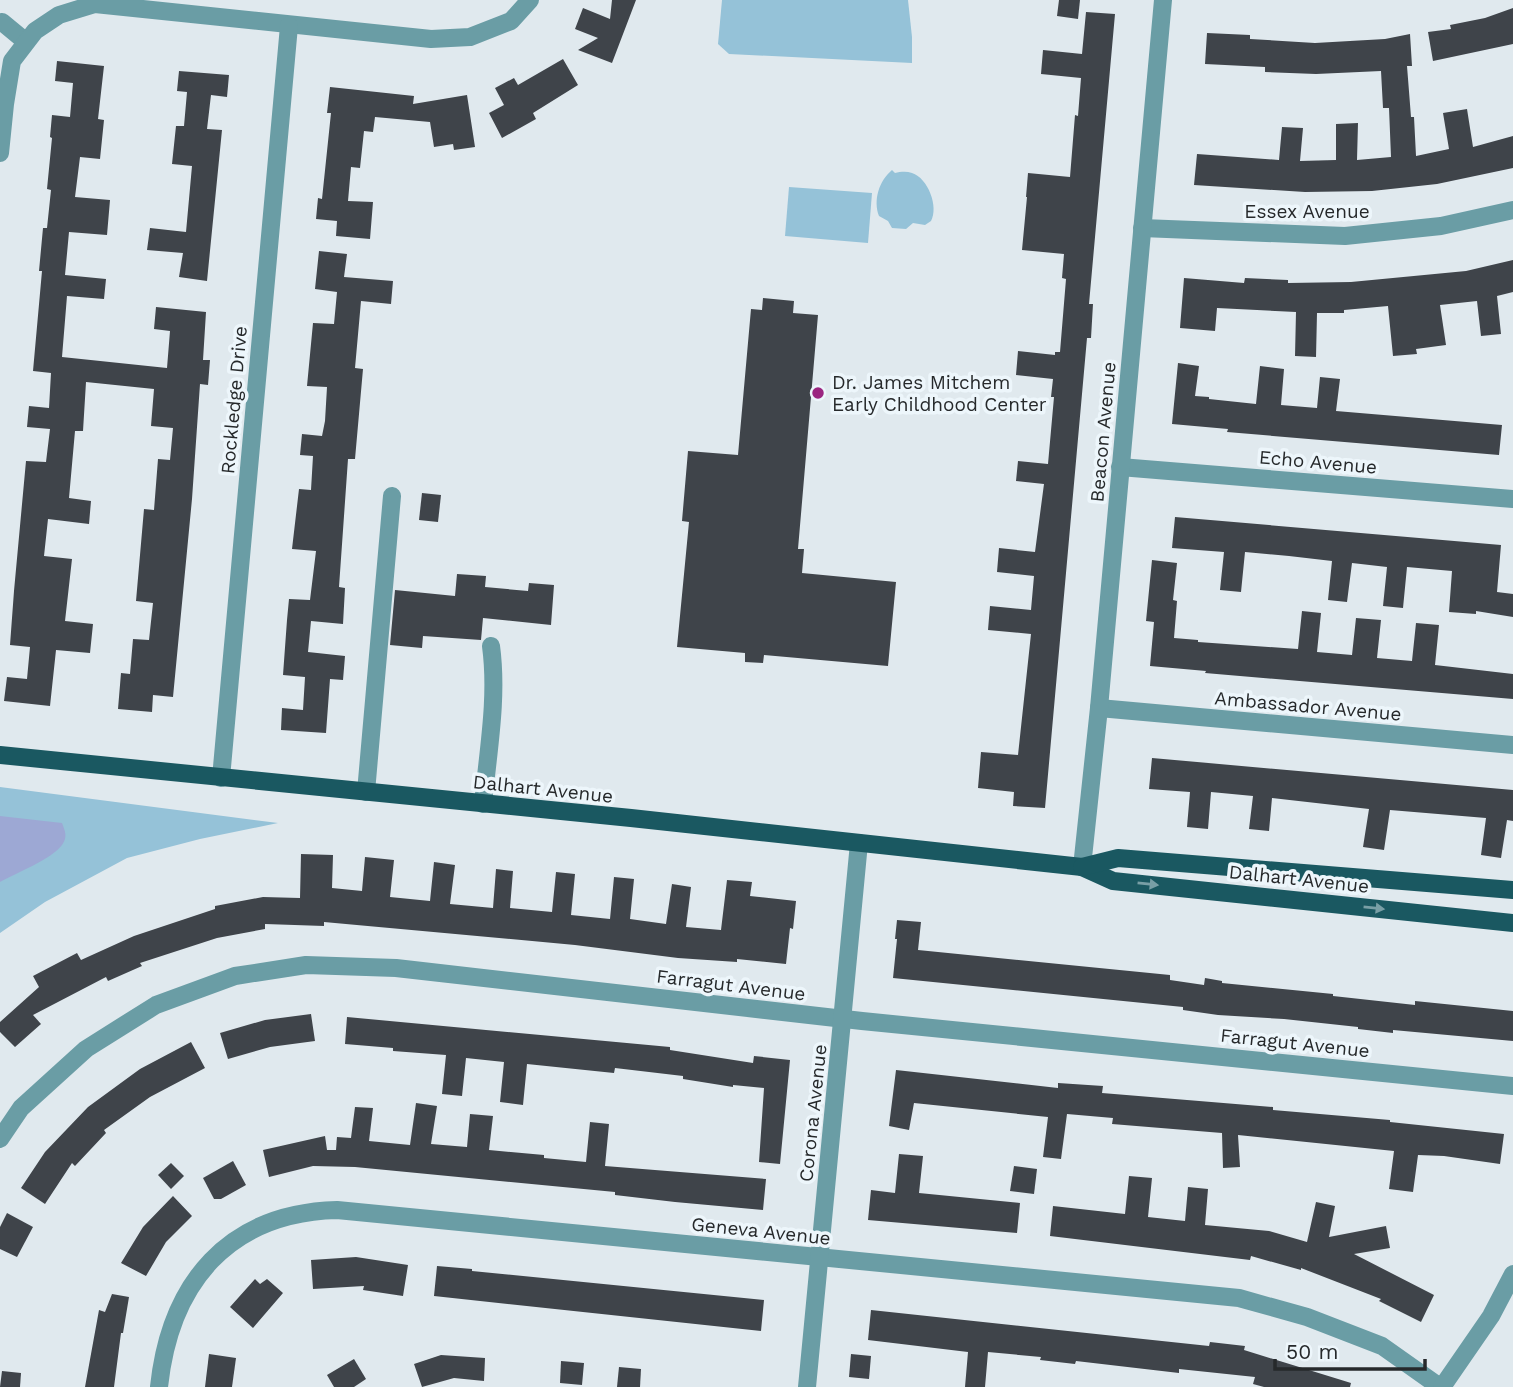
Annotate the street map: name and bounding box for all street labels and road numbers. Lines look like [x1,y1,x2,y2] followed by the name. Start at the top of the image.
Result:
[1244,200,1370,223] street label: Essex Avenue
[216,325,252,475] street label: Rockledge Drive
[1085,361,1121,503] street label: Beacon Avenue
[1258,445,1378,479] street label: Echo Avenue
[1214,686,1402,726] street label: Ambassador Avenue
[472,770,614,808] street label: Dalhart Avenue
[1228,860,1370,898] street label: Dalhart Avenue
[655,964,807,1006] street label: Farragut Avenue
[1219,1024,1371,1062] street label: Farragut Avenue
[794,1043,832,1183] street label: Corona Avenue
[690,1212,832,1250] street label: Geneva Avenue

